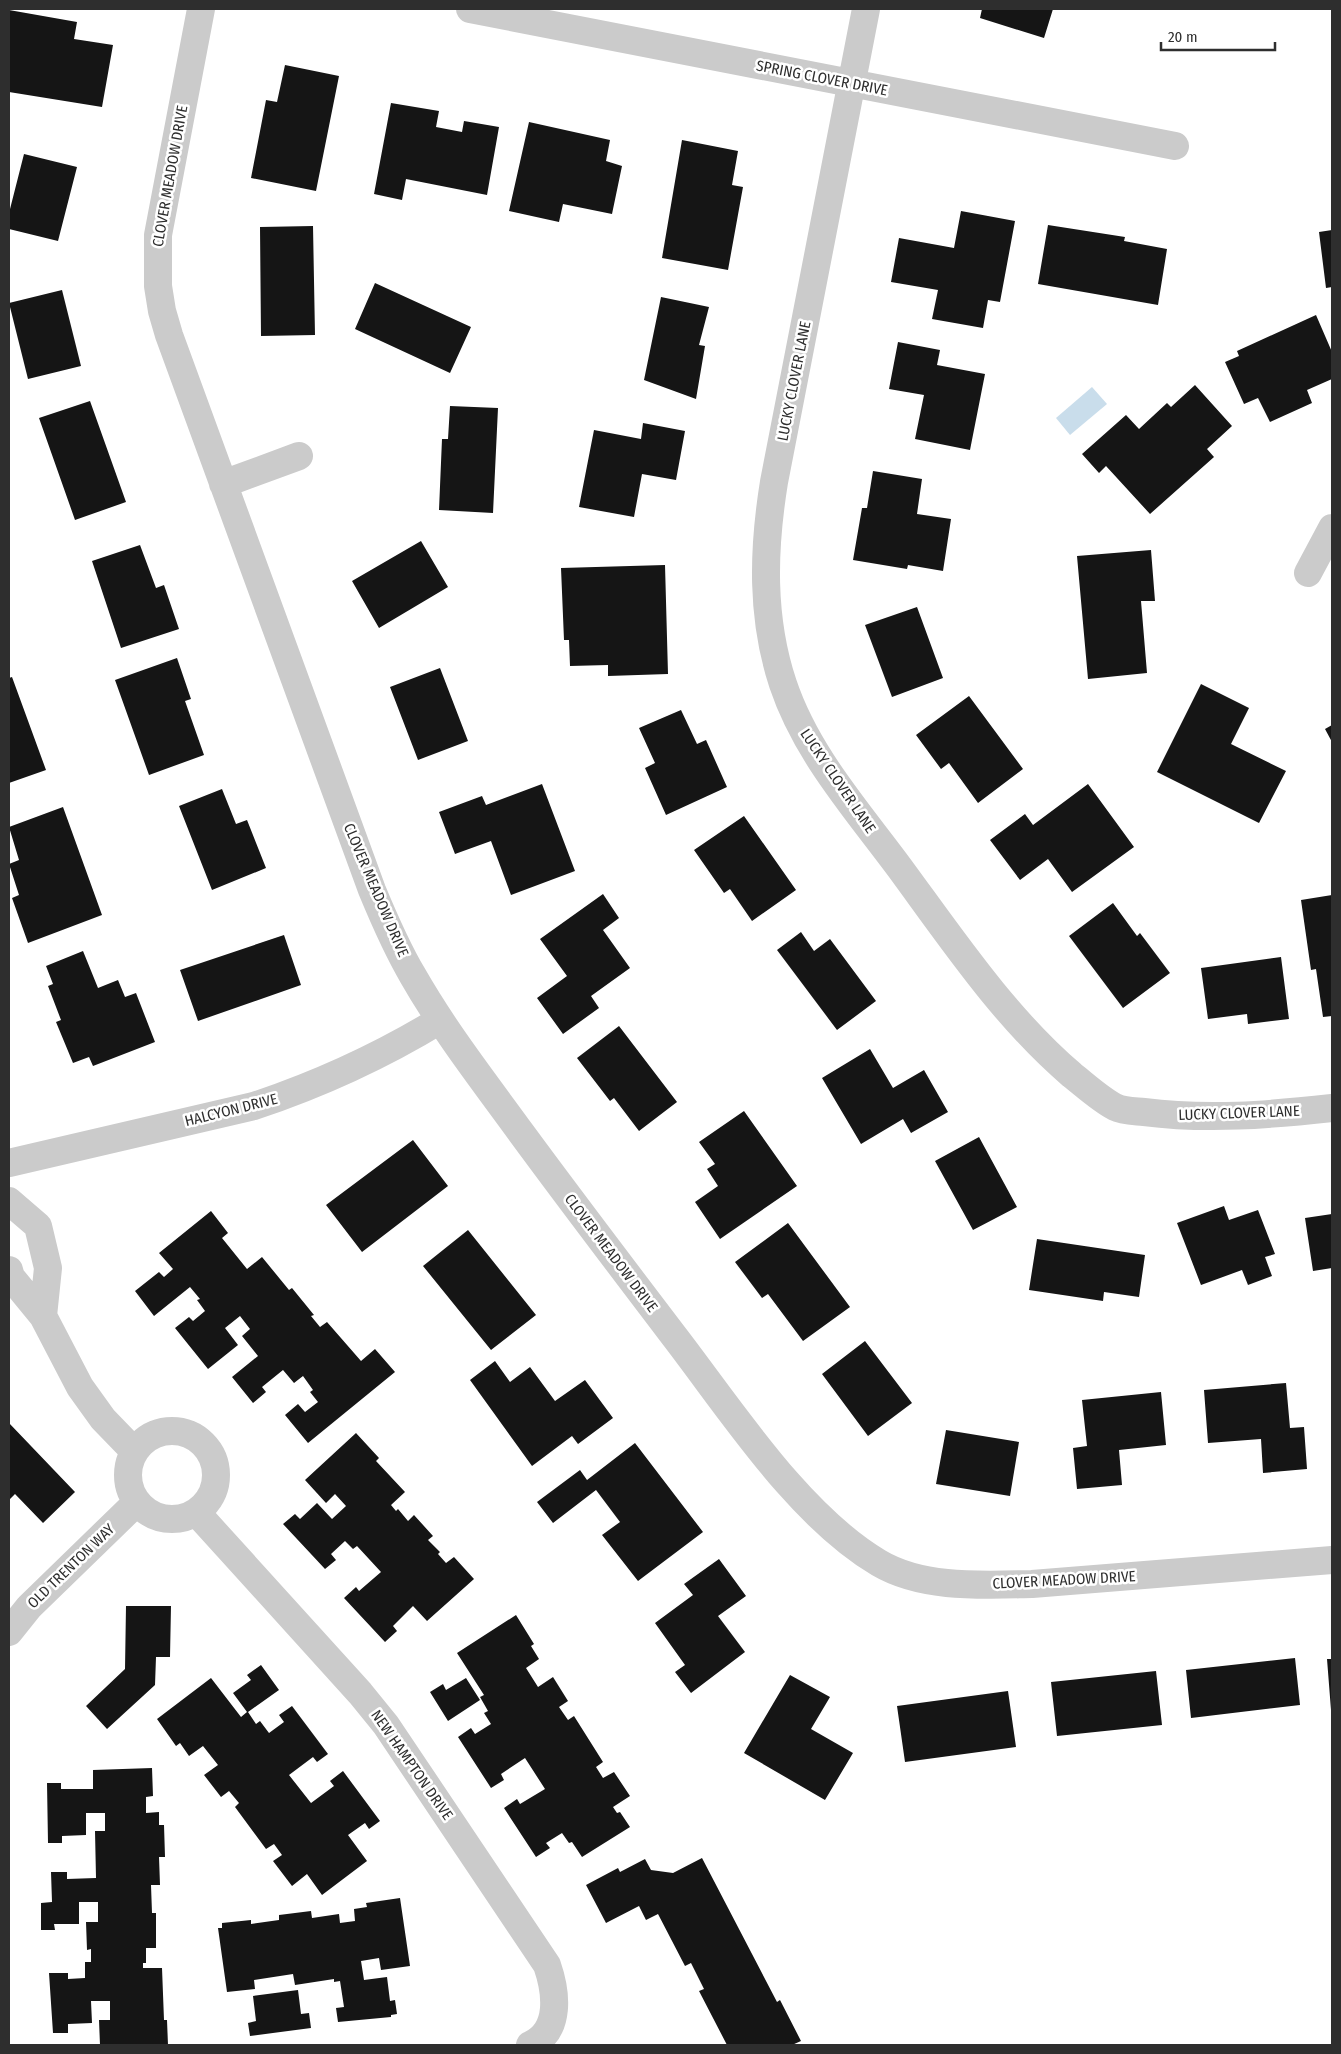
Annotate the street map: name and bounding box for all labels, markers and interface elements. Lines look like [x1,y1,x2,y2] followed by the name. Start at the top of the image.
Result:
[1161,20,1275,52] scale bar
[1168,28,1198,46] text: 20 m
[755,56,889,100] street label: SPRING CLOVER DRIVE
[149,104,191,248] street label: CLOVER MEADOW DRIVE
[774,320,814,442] street label: LUCKY CLOVER LANE
[797,726,879,836] street label: LUCKY CLOVER LANE
[340,821,412,959] street label: CLOVER MEADOW DRIVE
[183,1090,279,1130] street label: HALCYON DRIVE
[1178,1102,1300,1124] street label: LUCKY CLOVER LANE
[561,1190,661,1316] street label: CLOVER MEADOW DRIVE
[24,1520,119,1612] street label: OLD TRENTON WAY
[992,1567,1136,1593] street label: CLOVER MEADOW DRIVE
[367,1707,457,1823] street label: NEW HAMPTON DRIVE

